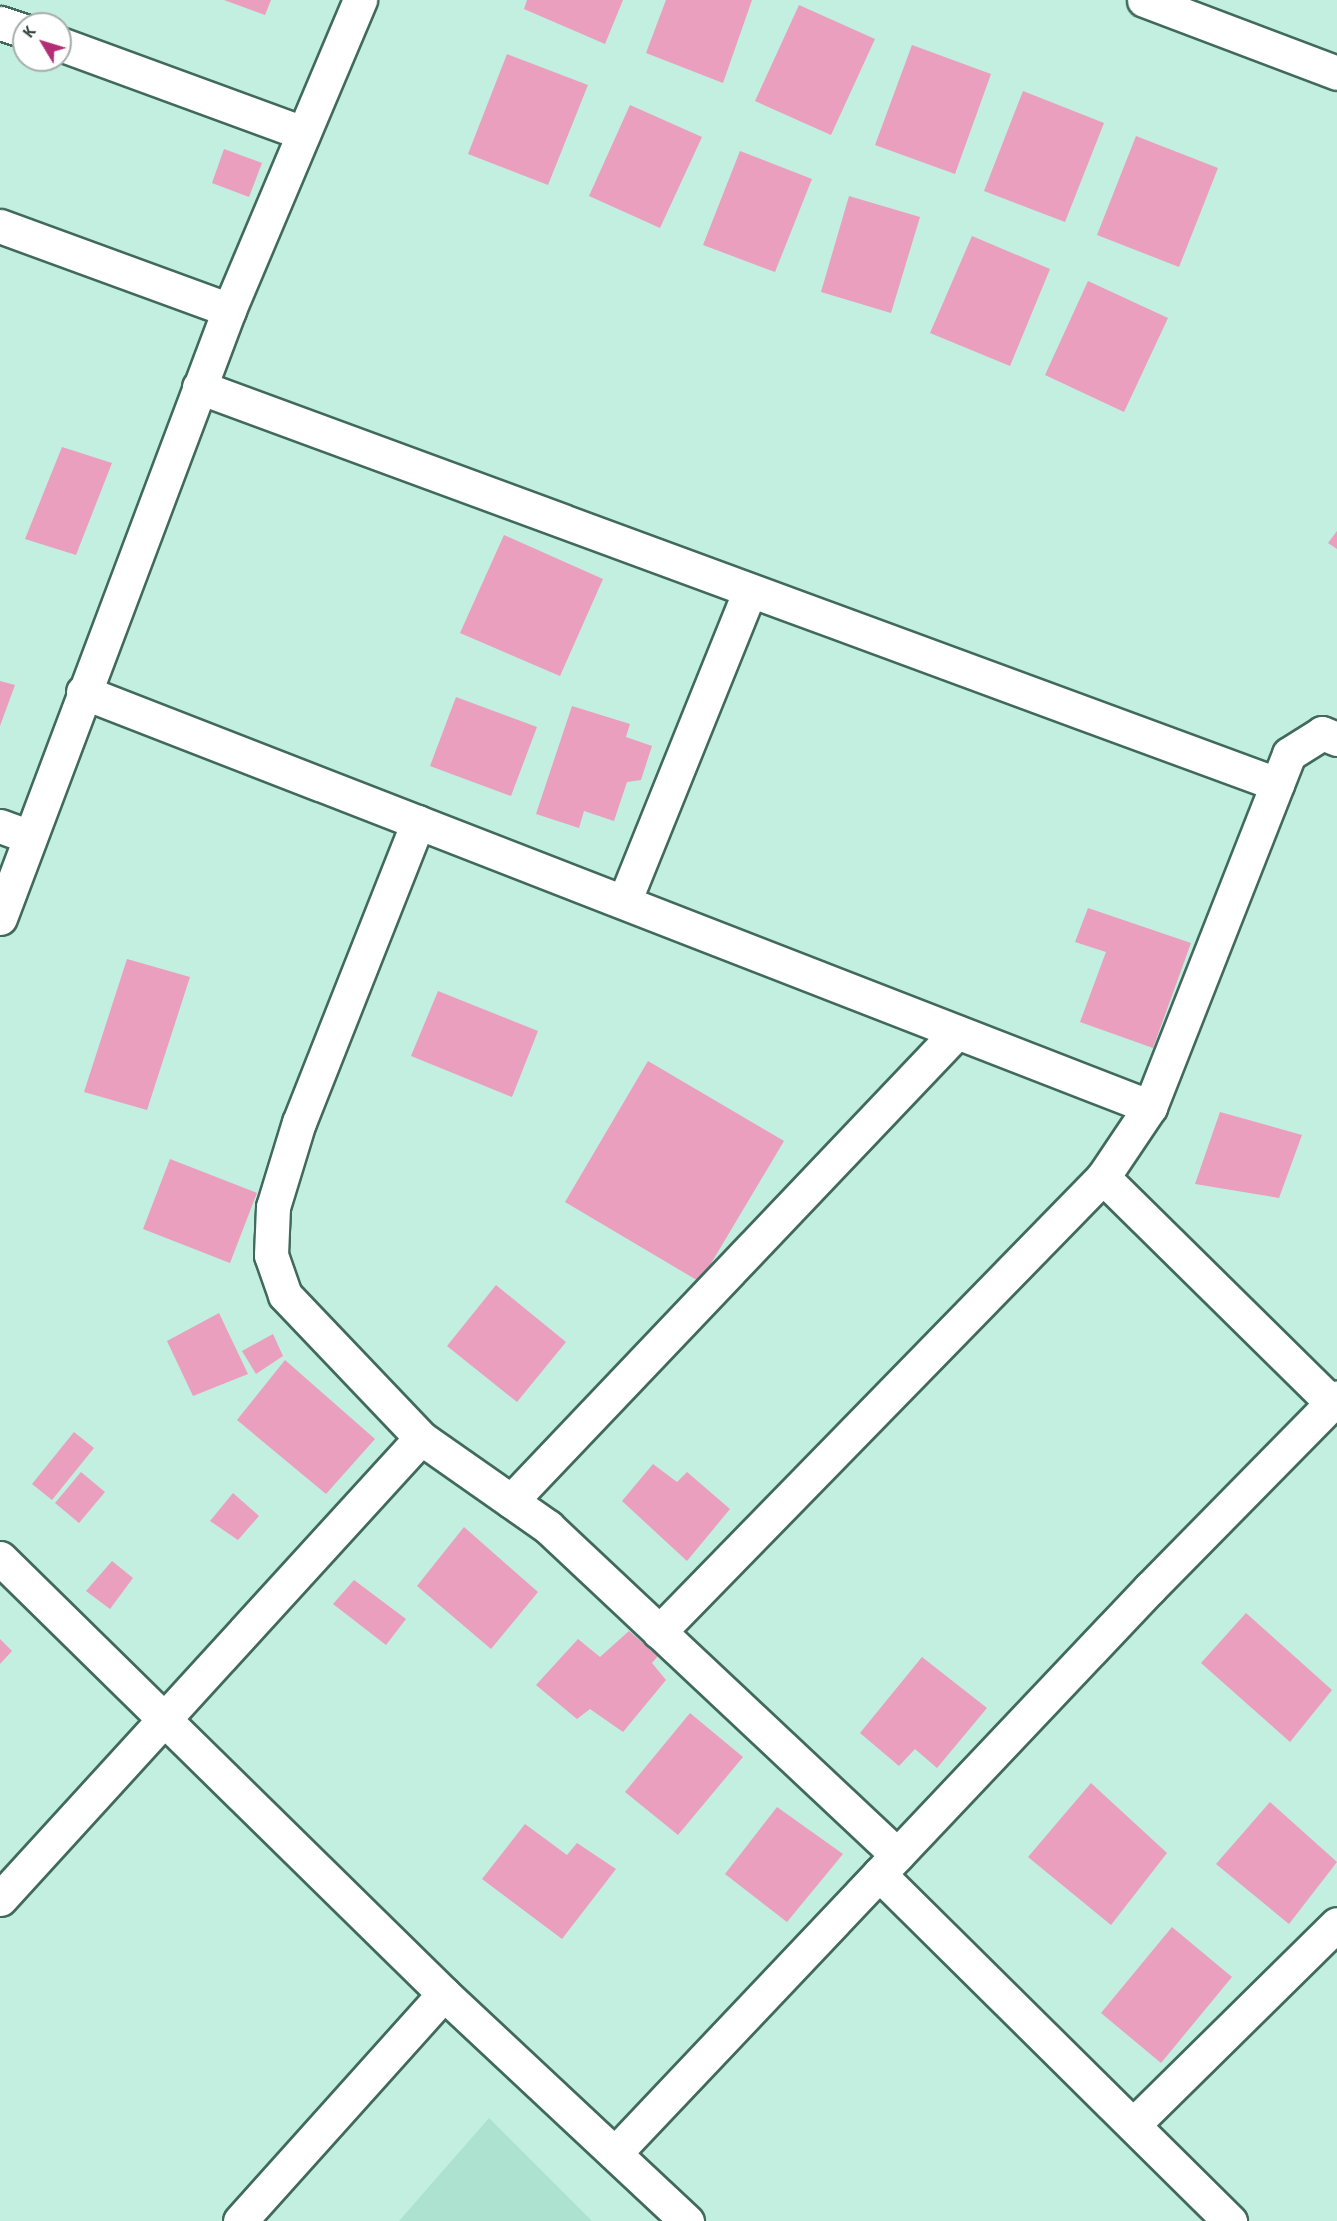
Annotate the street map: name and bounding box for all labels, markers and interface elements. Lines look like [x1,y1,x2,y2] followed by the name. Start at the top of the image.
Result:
[12,12,72,72] north arrow
[20,24,39,41] text: K

